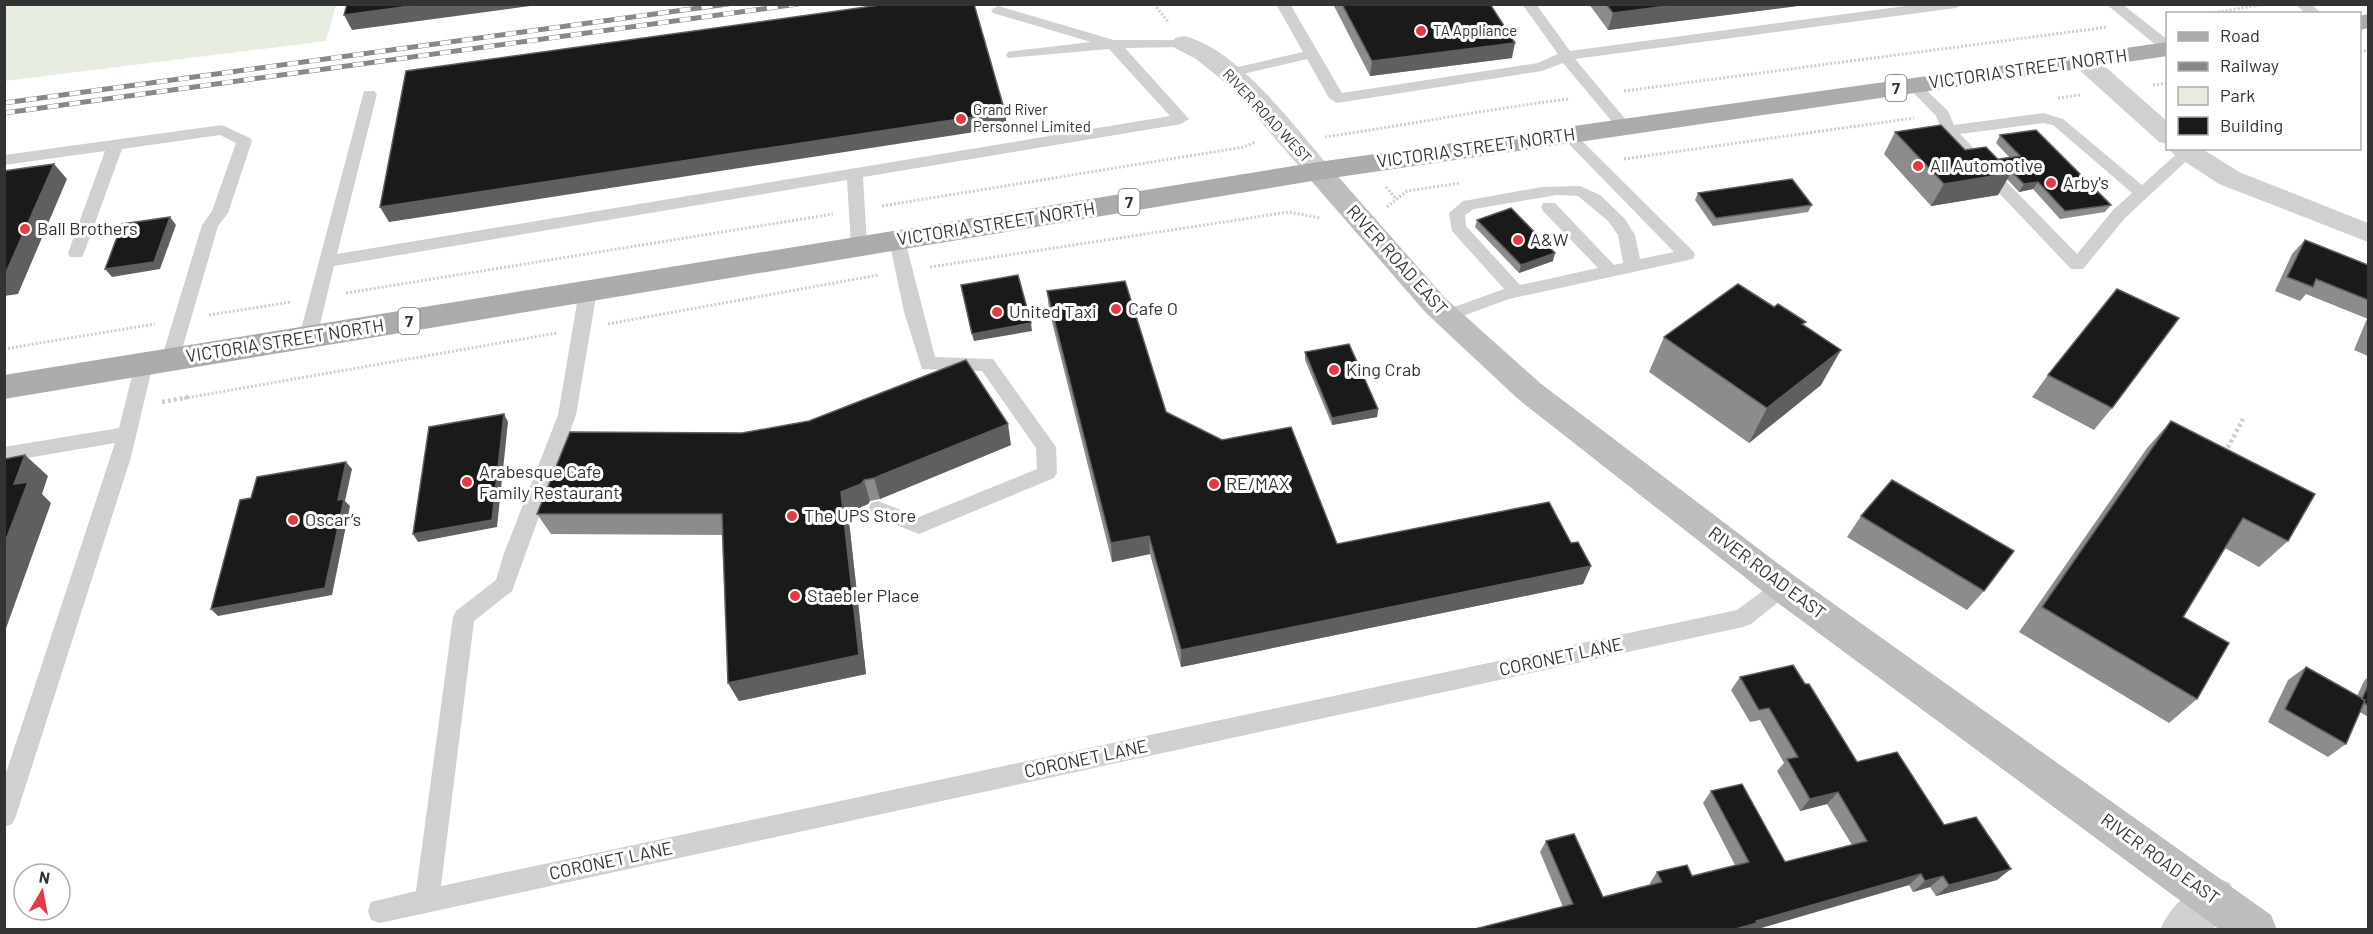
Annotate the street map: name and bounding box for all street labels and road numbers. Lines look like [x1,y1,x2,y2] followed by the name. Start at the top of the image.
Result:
[1927,43,2129,93] street label: VICTORIA STREET NORTH
[1220,65,1316,166] street label: RIVER ROAD WEST
[1886,75,1906,101] road number: 7
[1375,122,1577,172] street label: VICTORIA STREET NORTH
[1118,189,1140,215] road number: 7
[895,196,1096,250] street label: VICTORIA STREET NORTH
[1342,200,1453,319] street label: RIVER ROAD EAST
[398,308,420,334] road number: 7
[184,313,385,367] street label: VICTORIA STREET NORTH
[1705,521,1830,623] street label: RIVER ROAD EAST
[1497,632,1625,680] street label: CORONET LANE
[1022,734,1150,782] street label: CORONET LANE
[2097,808,2224,909] street label: RIVER ROAD EAST
[547,836,675,884] street label: CORONET LANE

